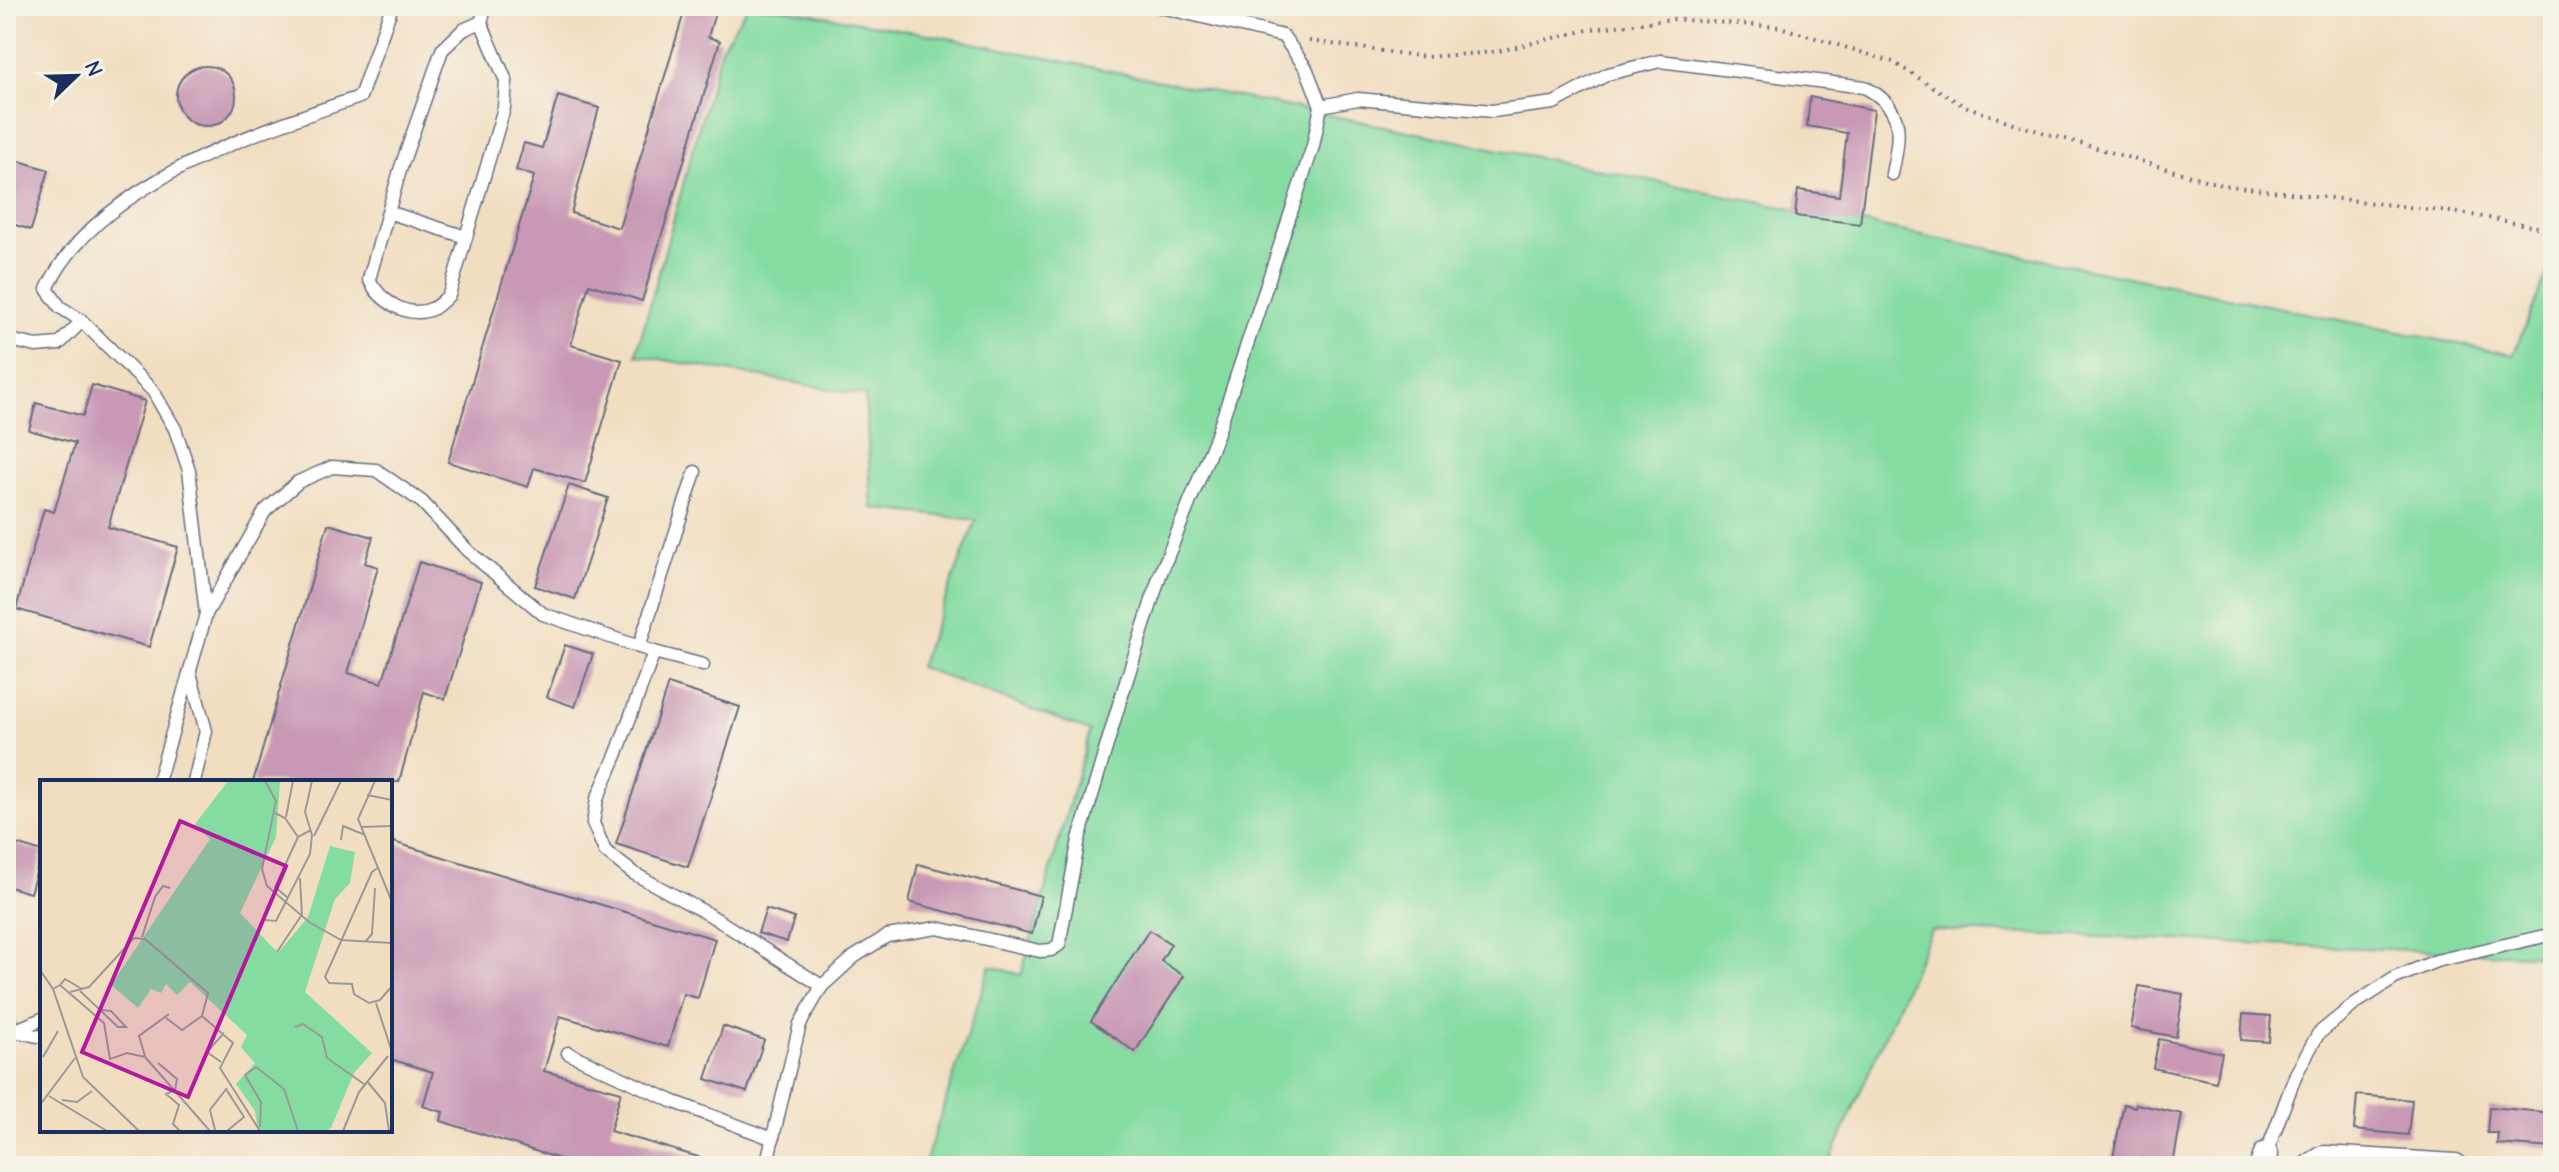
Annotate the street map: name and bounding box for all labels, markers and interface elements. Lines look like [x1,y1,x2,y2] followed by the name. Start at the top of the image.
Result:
[36,36,116,116] north arrow
[79,57,108,80] text: N
[40,780,392,1132] inset map

